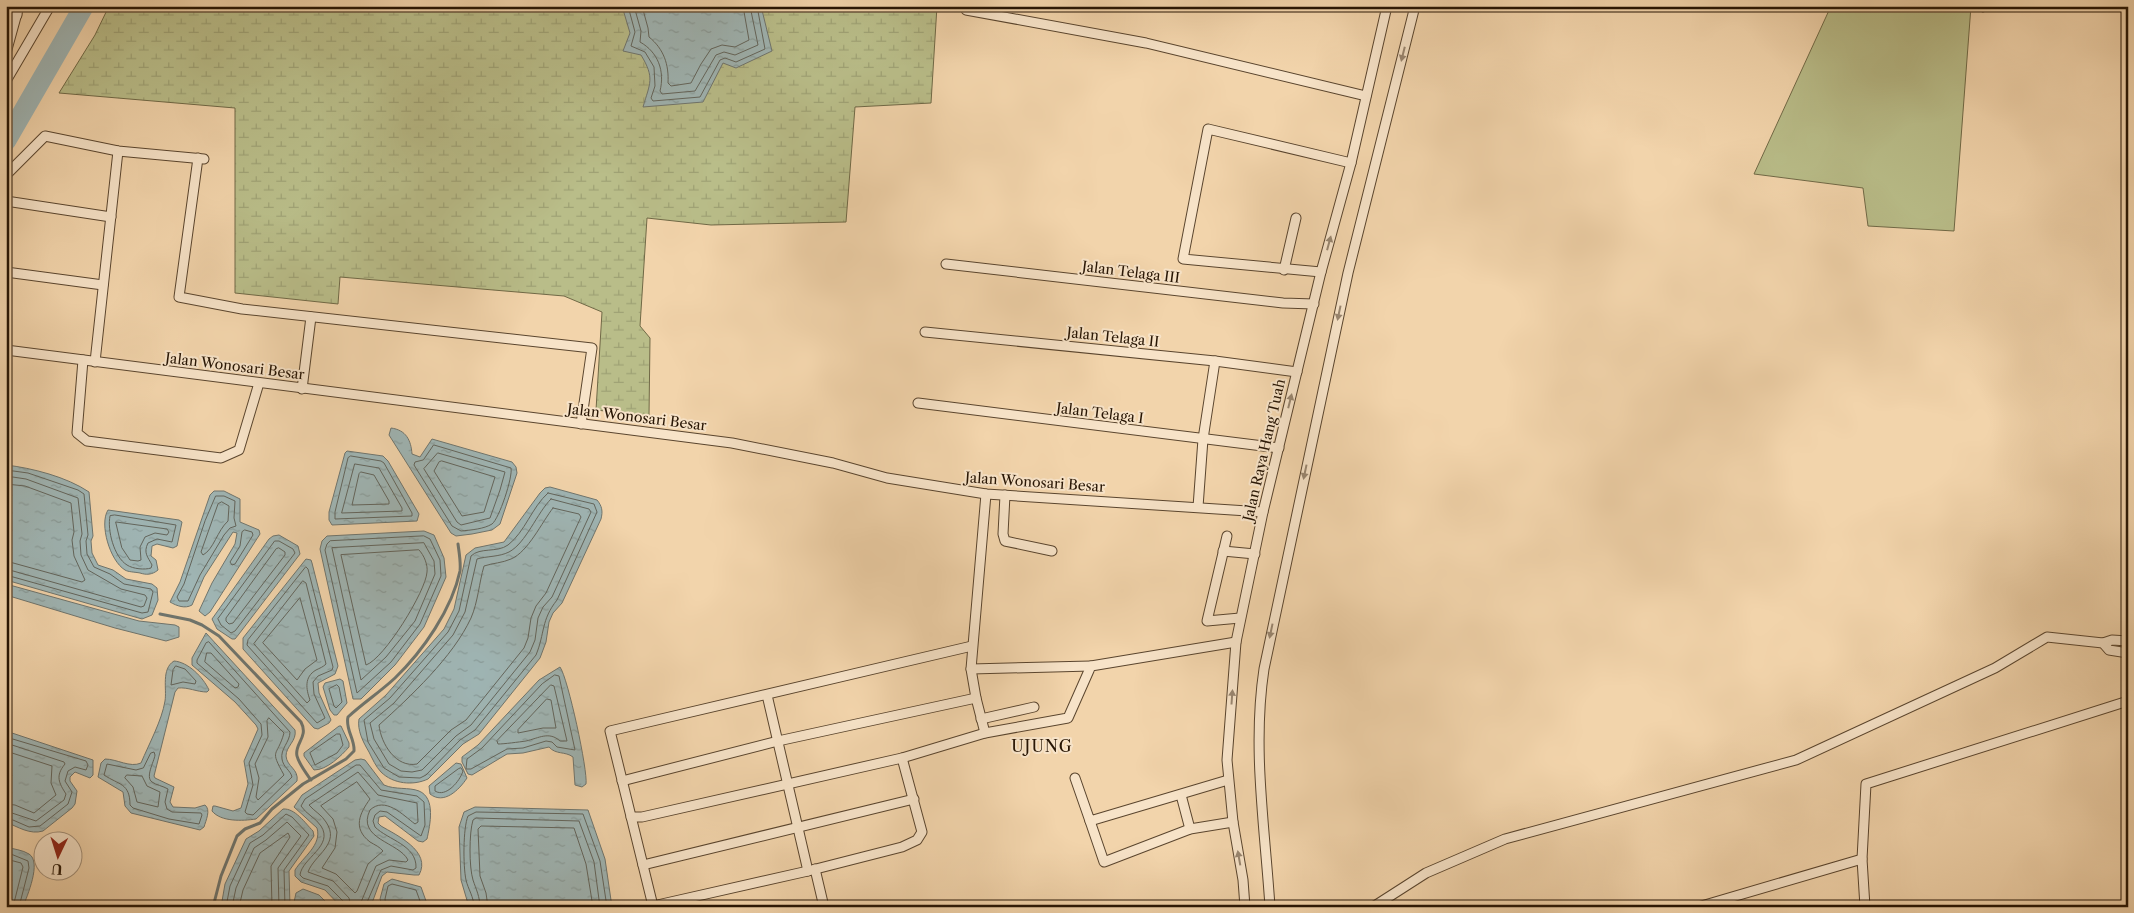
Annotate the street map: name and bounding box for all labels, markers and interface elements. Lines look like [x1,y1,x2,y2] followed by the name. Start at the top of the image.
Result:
[1399,46,1407,61] one-way arrow
[1325,235,1333,250] one-way arrow
[1079,257,1181,287] street label: Jalan Telaga III
[1335,306,1343,322] one-way arrow
[1064,323,1160,351] street label: Jalan Telaga II
[162,348,306,383] street label: Jalan Wonosari Besar
[1238,377,1289,525] street label: Jalan Raya Hang Tuah
[1286,393,1294,408] one-way arrow
[1053,398,1145,427] street label: Jalan Telaga I
[564,399,708,434] street label: Jalan Wonosari Besar
[1301,465,1309,480] one-way arrow
[962,468,1106,496] street label: Jalan Wonosari Besar
[1267,623,1275,639] one-way arrow
[1228,689,1236,705] one-way arrow
[1011,736,1073,756] district label: UJUNG
[32,830,82,880] north arrow
[1234,850,1242,866] one-way arrow
[50,860,63,878] text: U

